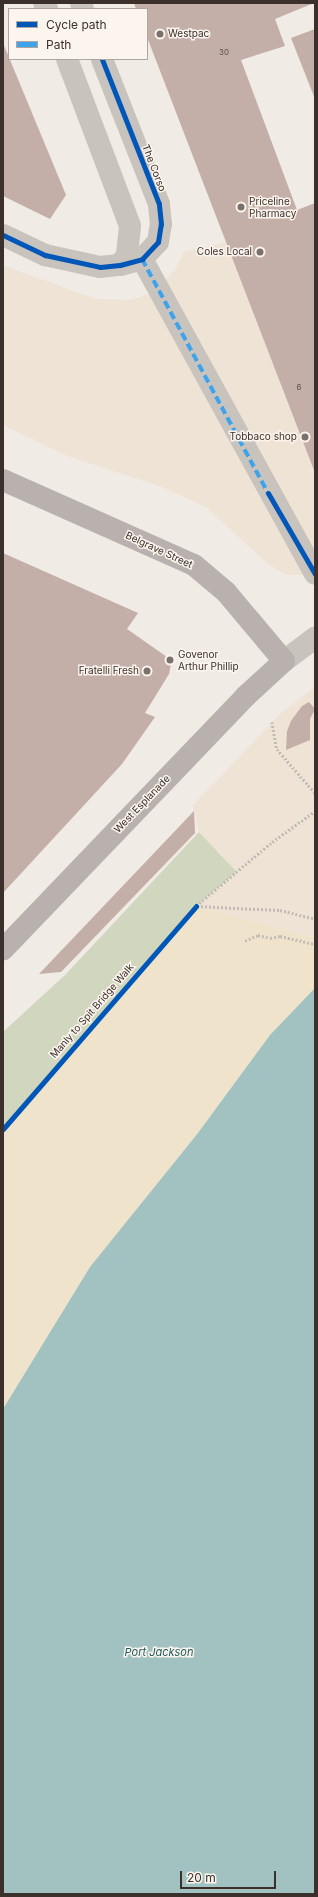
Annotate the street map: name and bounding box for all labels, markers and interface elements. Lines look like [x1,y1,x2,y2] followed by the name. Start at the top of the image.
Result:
[8,8,148,60] legend
[46,17,107,32] text: Cycle path
[168,28,209,40] place label: Westpac
[155,29,165,39] marker: Westpac
[46,37,71,52] text: Path
[219,48,229,58] house number: 30
[140,143,168,193] street label: The Corso
[249,195,296,218] place label: Priceline Pharmacy
[236,202,246,212] marker: Priceline Pharmacy
[197,246,252,258] place label: Coles Local
[255,247,265,257] marker: Coles Local
[297,383,301,393] house number: 6
[230,431,297,443] place label: Tobbaco shop
[300,432,310,442] marker: Tobbaco shop
[124,529,194,571] street label: Belgrave Street
[178,648,239,672] place label: Govenor Arthur Phillip
[165,655,175,665] marker: Govenor Arthur Phillip
[79,665,139,677] place label: Fratelli Fresh
[142,666,152,676] marker: Fratelli Fresh
[111,773,173,835] street label: West Esplanade
[48,961,136,1061] street label: Manly to Spit Bridge Walk
[125,1645,193,1659] water label: Port Jackson
[182,1863,278,1889] scale bar
[187,1870,216,1885] text: 20 m

